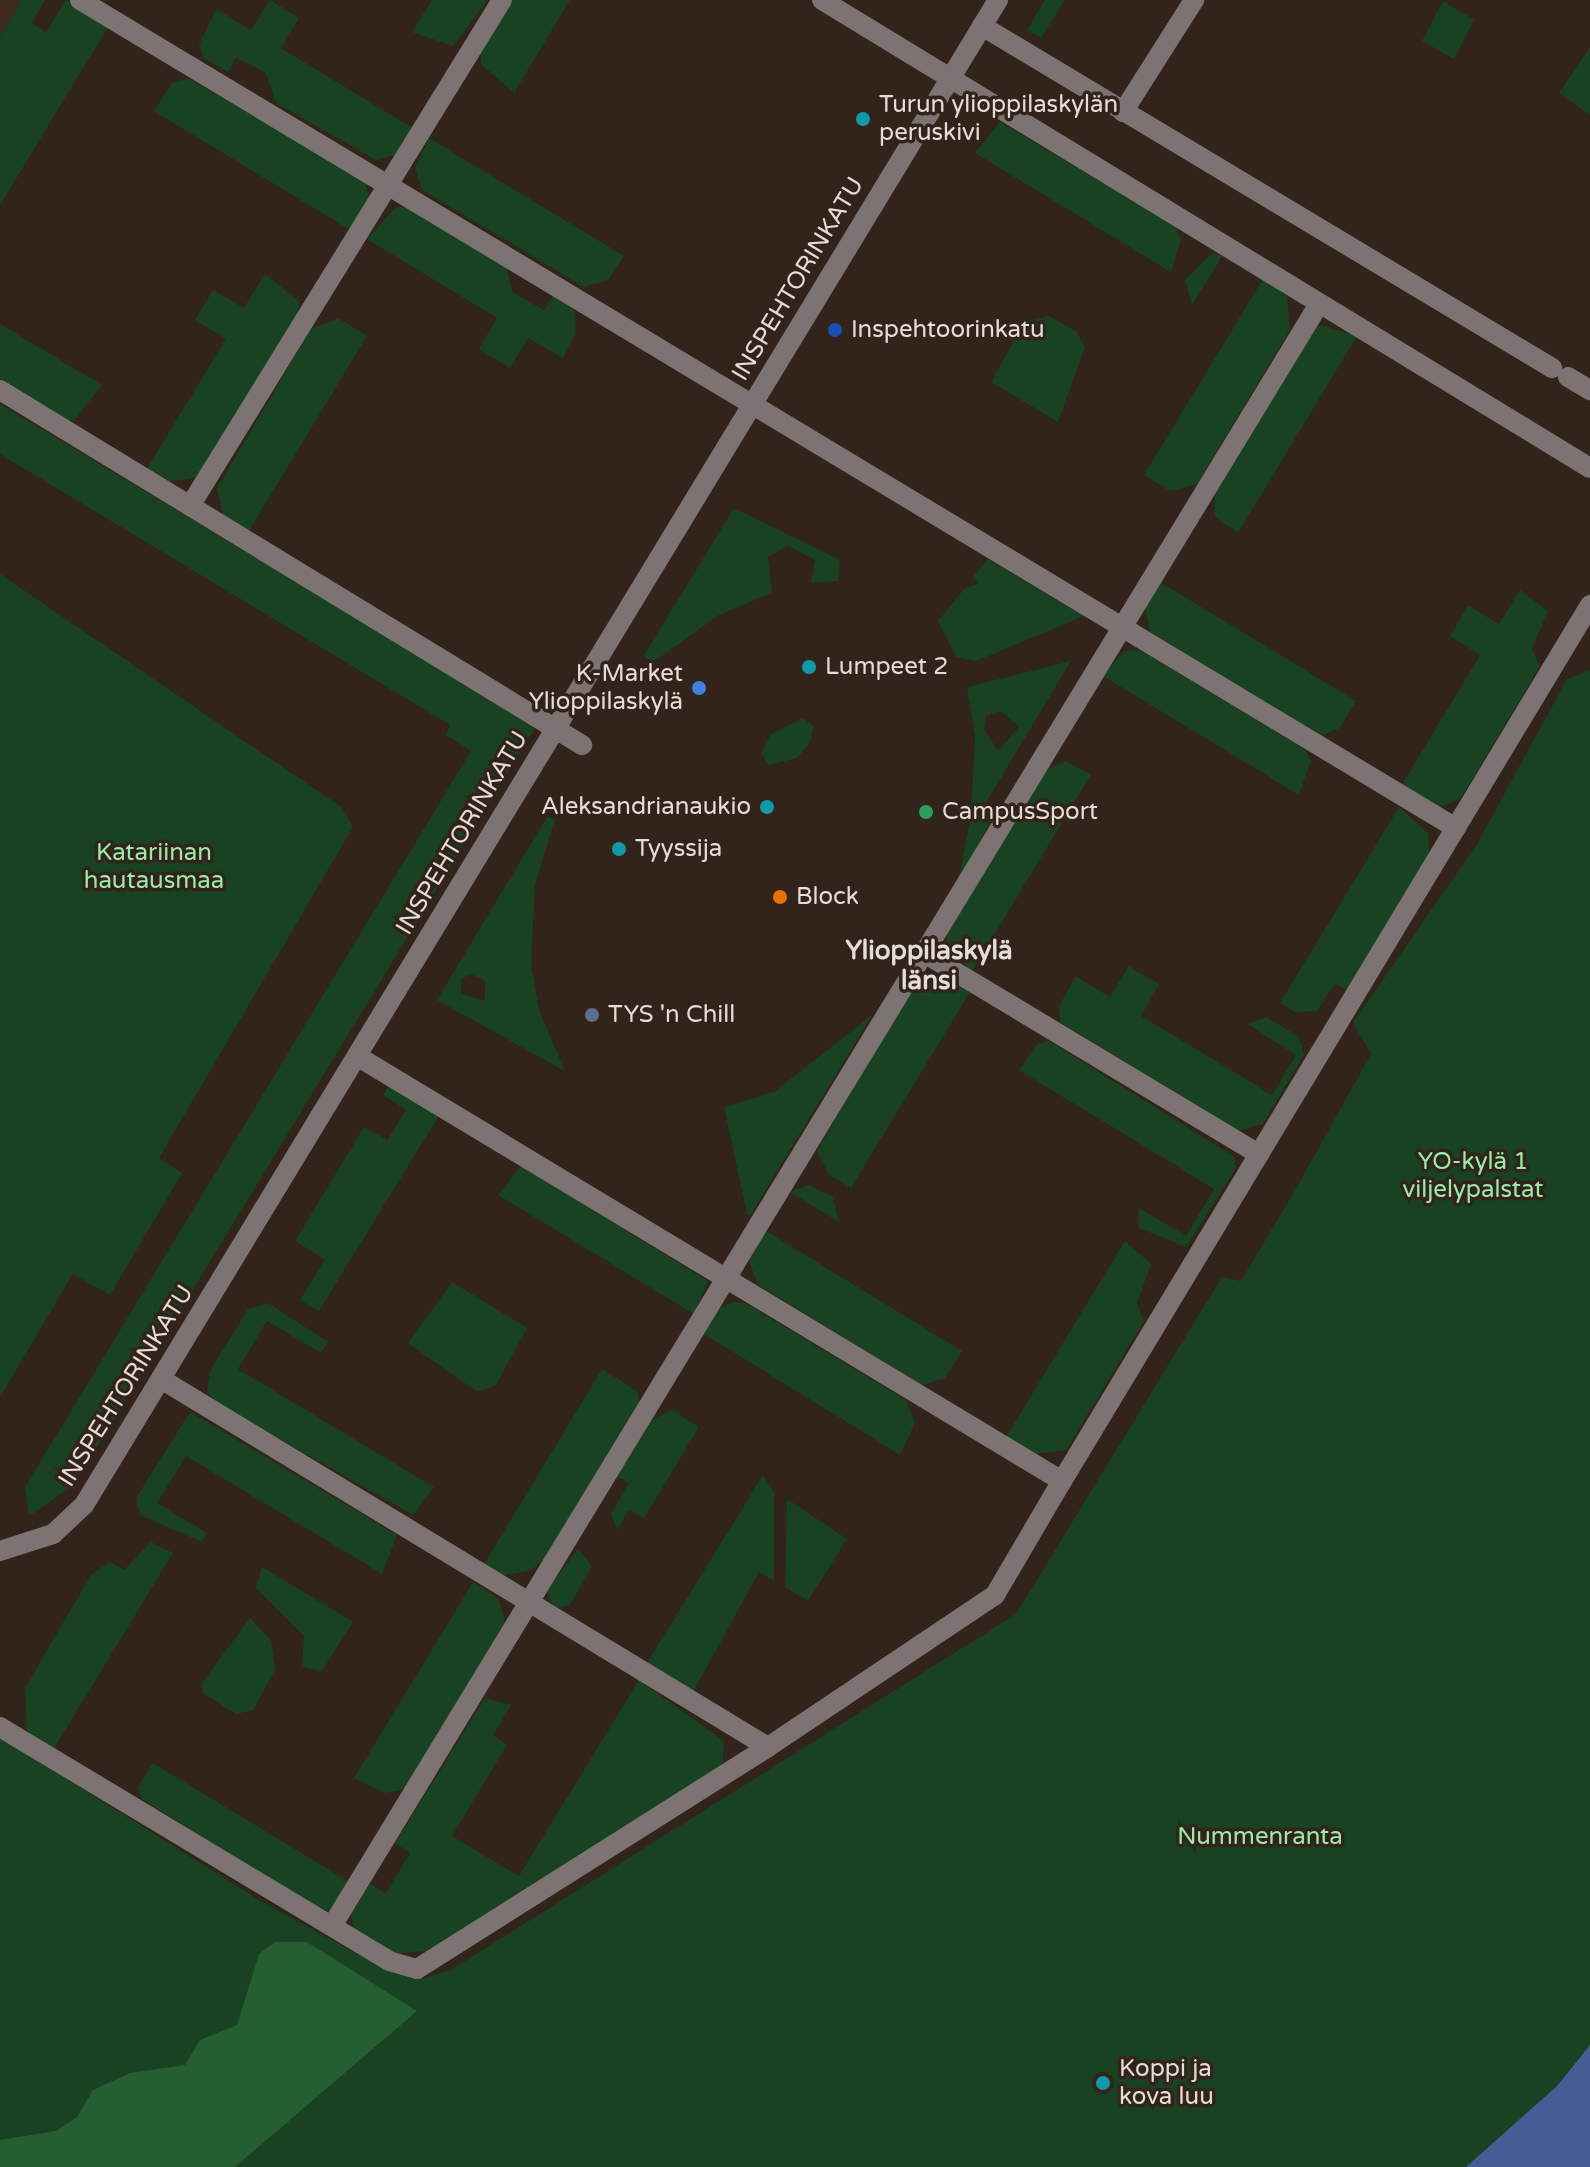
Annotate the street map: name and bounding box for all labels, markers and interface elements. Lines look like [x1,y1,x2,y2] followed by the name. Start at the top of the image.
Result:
[879,91,1118,147] place label: Turun ylioppilaskylän peruskivi
[854,110,872,128] marker: Turun ylioppilaskylän peruskivi
[726,172,870,386] street label: INSPEHTORINKATU
[851,316,1045,344] place label: Inspehtoorinkatu
[826,321,844,339] marker: Inspehtoorinkatu
[825,653,948,681] place label: Lumpeet 2
[800,658,818,676] marker: Lumpeet 2
[529,660,683,716] place label: K-Market Ylioppilaskylä
[690,679,708,697] marker: K-Market Ylioppilaskylä
[390,726,534,940] street label: INSPEHTORINKATU
[541,793,751,821] place label: Aleksandrianaukio
[758,798,776,816] marker: Aleksandrianaukio
[942,798,1098,826] place label: CampusSport
[917,803,935,821] marker: CampusSport
[635,835,722,863] place label: Tyyssija
[84,839,224,895] park label: Katariinan hautausmaa
[610,840,628,858] marker: Tyyssija
[796,883,859,911] place label: Block
[771,888,789,906] marker: Block
[845,935,1013,996] district label: Ylioppilaskylä länsi
[608,1001,735,1029] place label: TYS 'n Chill
[583,1006,601,1024] marker: TYS 'n Chill
[1403,1148,1543,1204] park label: YO-kylä 1 viljelypalstat
[52,1280,200,1492] street label: INSPEHTORINKATU
[1177,1823,1343,1851] park label: Nummenranta
[1119,2055,1214,2111] place label: Koppi ja kova luu
[1094,2074,1112,2092] marker: Koppi ja kova luu

